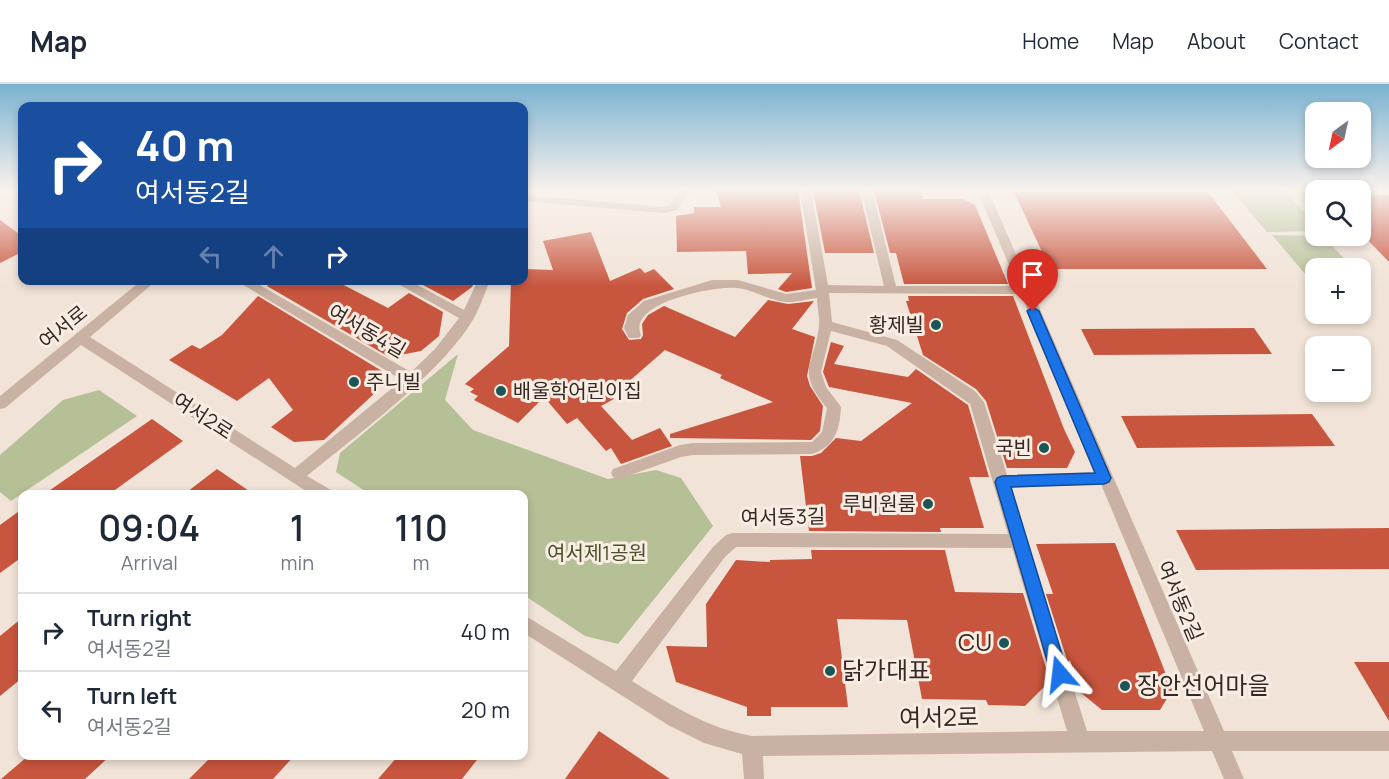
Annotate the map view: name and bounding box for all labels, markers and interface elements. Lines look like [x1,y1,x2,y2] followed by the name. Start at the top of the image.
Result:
[30,22,87,60] text: Map
[1022,27,1079,55] text: Home
[1112,27,1154,55] text: Map
[1187,27,1246,55] text: About
[1279,27,1359,55] text: Contact
[1305,102,1371,168] north arrow
[1305,102,1371,402] map controls
[135,116,234,174] text: 40 m
[36,126,114,204] icon: right
[135,173,250,210] text: 여서동2길
[1305,180,1371,246] button: search
[194,240,227,273] icon: left
[257,240,290,273] icon: ahead
[320,240,353,273] icon: right
[1007,249,1058,311] pin
[1016,258,1049,291] icon: arrive
[1305,258,1371,324] button: +
[324,298,411,364] street label: 여서동4길
[33,299,93,354] street label: 여서로
[869,311,924,338] place label: 황제빌
[929,318,943,332] marker: 황제빌
[1305,336,1371,402] button: −
[366,368,421,395] place label: 주니빌
[347,375,361,389] marker: 주니빌
[513,377,642,404] place label: 배울학어린이집
[494,384,508,398] marker: 배울학어린이집
[168,386,239,445] street label: 여서2로
[995,434,1032,461] place label: 국빈
[1037,441,1051,455] marker: 국빈
[842,490,916,517] place label: 루비원룸
[921,497,935,511] marker: 루비원룸
[740,502,826,531] street label: 여서동3길
[98,503,200,552] text: 09:04
[290,503,305,552] text: 1
[394,503,448,552] text: 110
[547,539,647,566] park label: 여서제1공원
[121,549,178,576] text: Arrival
[281,549,314,576] text: min
[413,549,430,576] text: m
[1151,556,1209,645] street label: 여서동2길
[87,603,192,633] text: Turn right
[36,616,69,649] icon: right
[461,617,510,647] text: 40 m
[958,625,992,658] place label: CU
[87,635,172,662] text: 여서동2길
[997,636,1011,650] marker: CU
[1028,642,1092,706] position arrow
[842,653,930,686] place label: 닭가대표
[823,664,837,678] marker: 닭가대표
[1137,668,1269,701] place label: 장안선어마을
[1118,679,1132,693] marker: 장안선어마을
[87,681,177,711] text: Turn left
[36,694,69,727] icon: left
[461,695,510,725] text: 20 m
[899,699,979,734] street label: 여서2로
[87,713,172,740] text: 여서동2길

